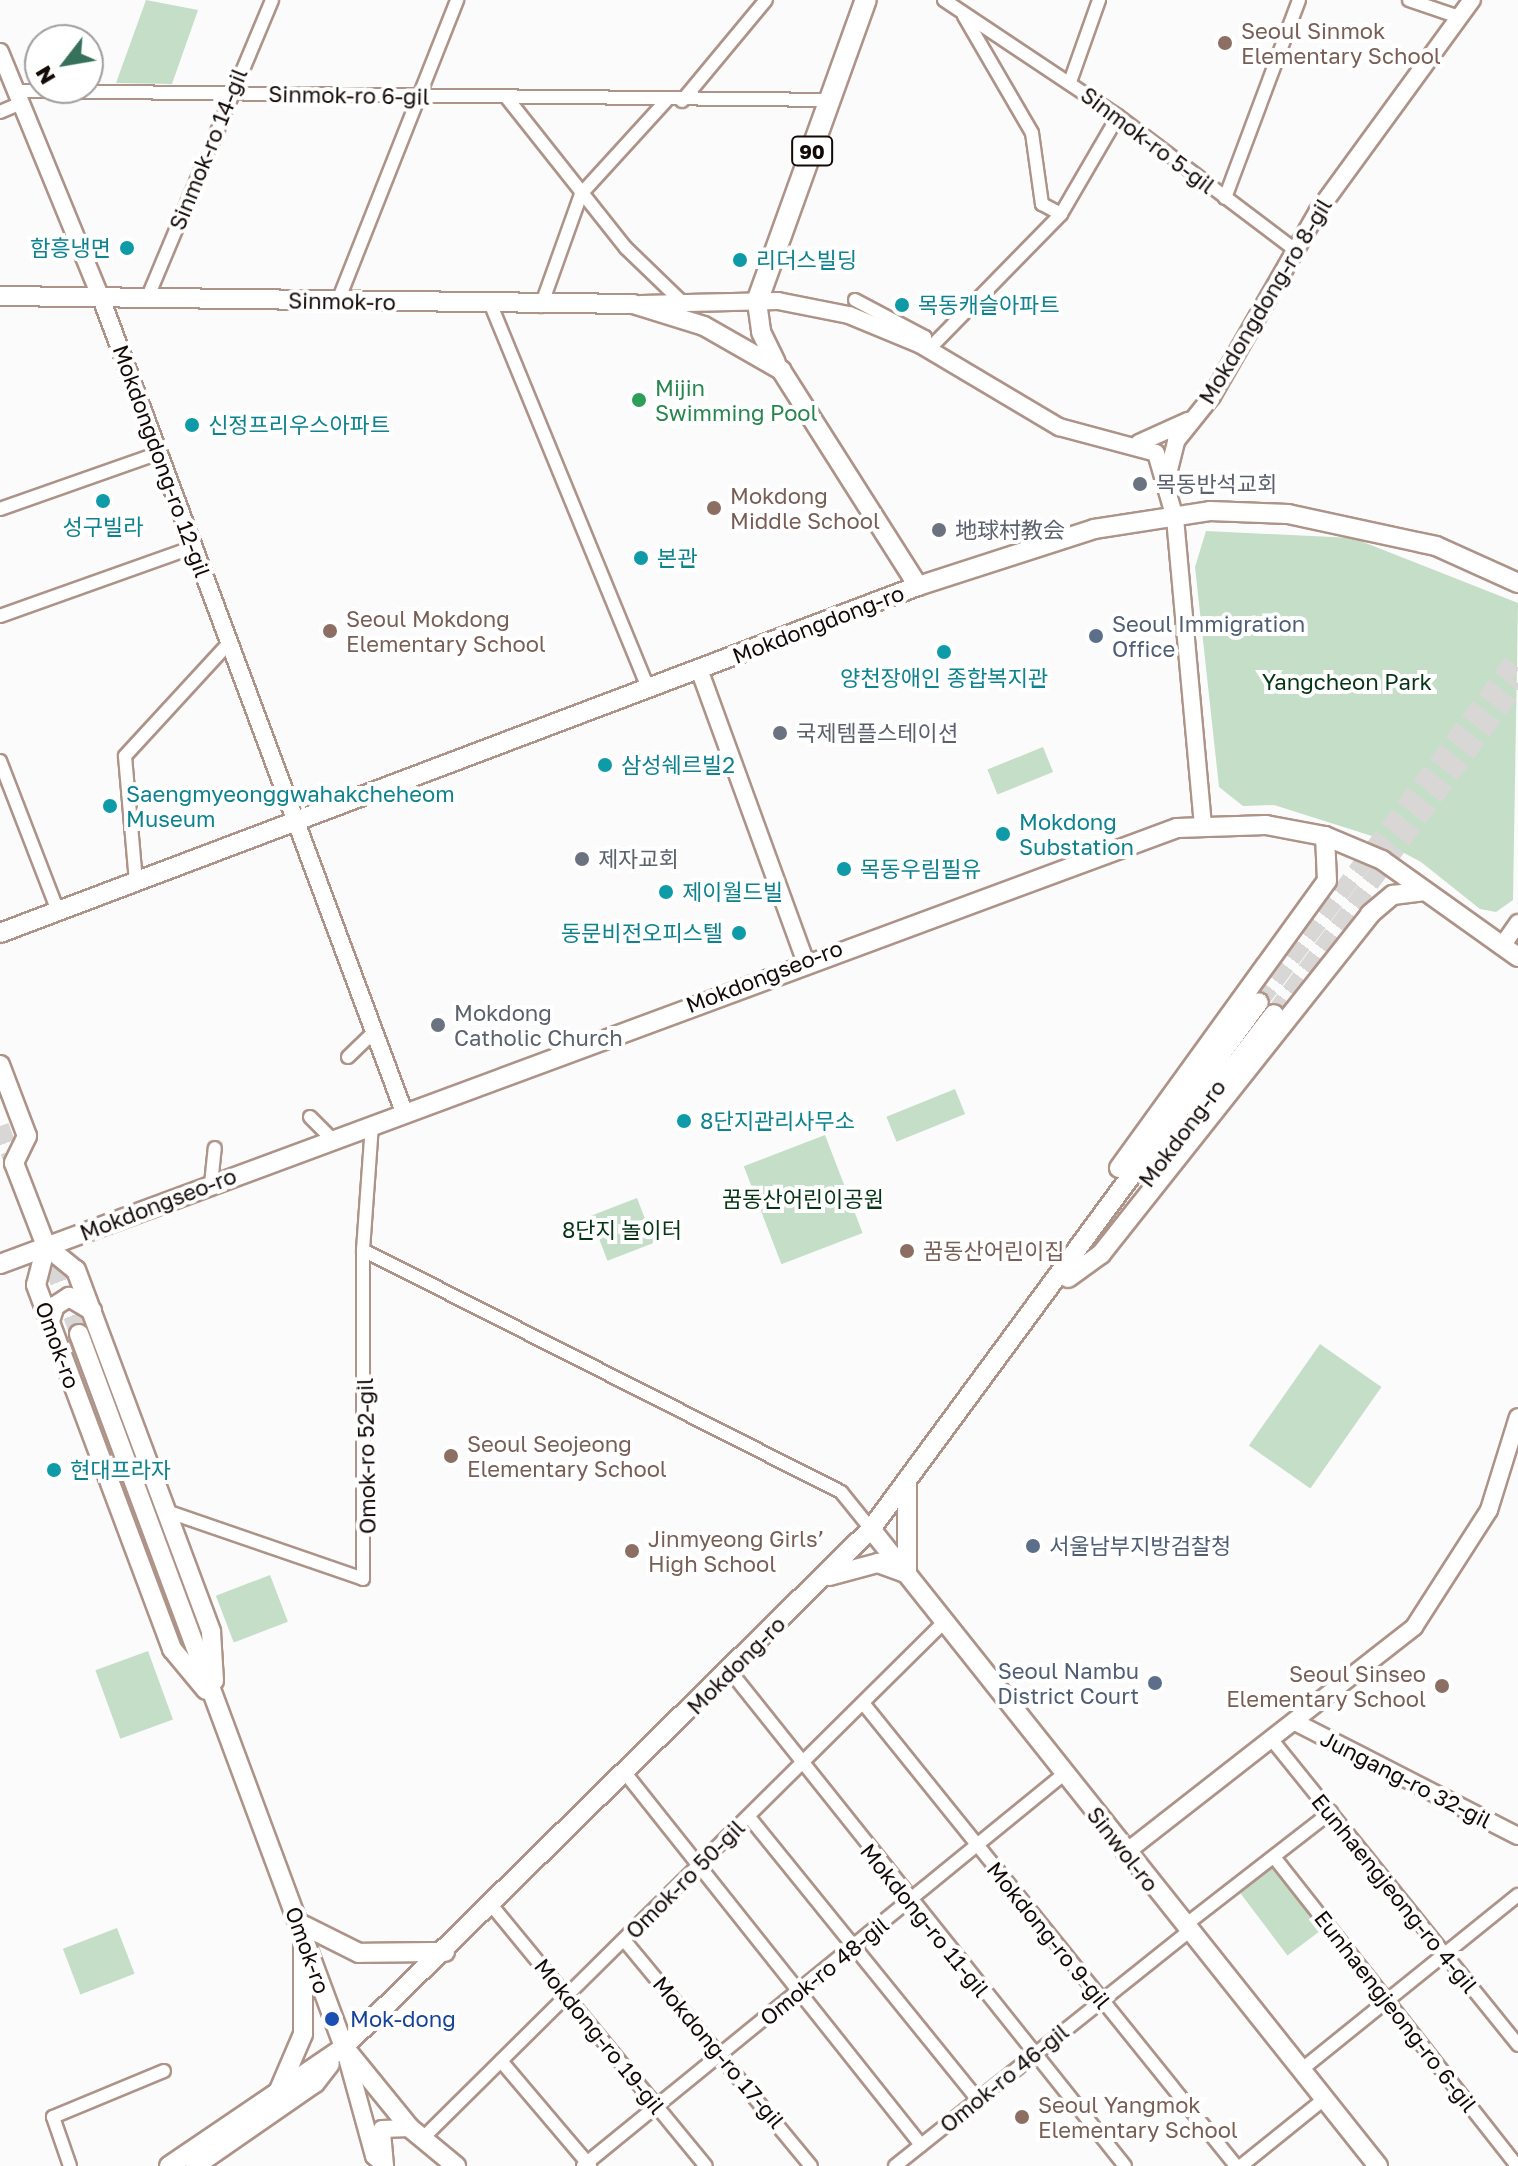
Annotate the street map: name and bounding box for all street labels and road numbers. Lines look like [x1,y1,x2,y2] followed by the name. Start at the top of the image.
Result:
[164,64,252,234] street label: Sinmok-ro 14-gil
[268,80,430,110] street label: Sinmok-ro 6-gil
[1076,81,1220,199] street label: Sinmok-ro 5-gil
[790,135,834,167] road number: 90
[1193,193,1337,409] street label: Mokdongdong-ro 8-gil
[288,287,396,315] street label: Sinmok-ro
[108,341,216,581] street label: Mokdongdong-ro 12-gil
[728,579,908,669] street label: Mokdongdong-ro
[682,934,846,1018] street label: Mokdongseo-ro
[1133,1074,1231,1192] street label: Mokdong-ro
[76,1162,240,1246] street label: Mokdongseo-ro
[30,1298,86,1392] street label: Omok-ro
[351,1378,381,1534] street label: Omok-ro 52-gil
[681,1610,791,1720] street label: Mokdong-ro
[1316,1725,1496,1833] street label: Jungang-ro 32-gil
[1307,1788,1483,1998] street label: Eunhaengjeong-ro 4-gil
[1082,1801,1164,1897] street label: Sinwol-ro
[620,1814,750,1944] street label: Omok-ro 50-gil
[855,1838,995,2002] street label: Mokdong-ro 11-gil
[982,1856,1116,2014] street label: Mokdong-ro 9-gil
[280,1903,336,1997] street label: Omok-ro
[1309,1905,1483,2117] street label: Eunhaengjeong-ro 6-gil
[754,1911,894,2031] street label: Omok-ro 48-gil
[529,1953,671,2119] street label: Mokdong-ro 19-gil
[648,1971,790,2133] street label: Mokdong-ro 17-gil
[935,2018,1073,2138] street label: Omok-ro 46-gil

